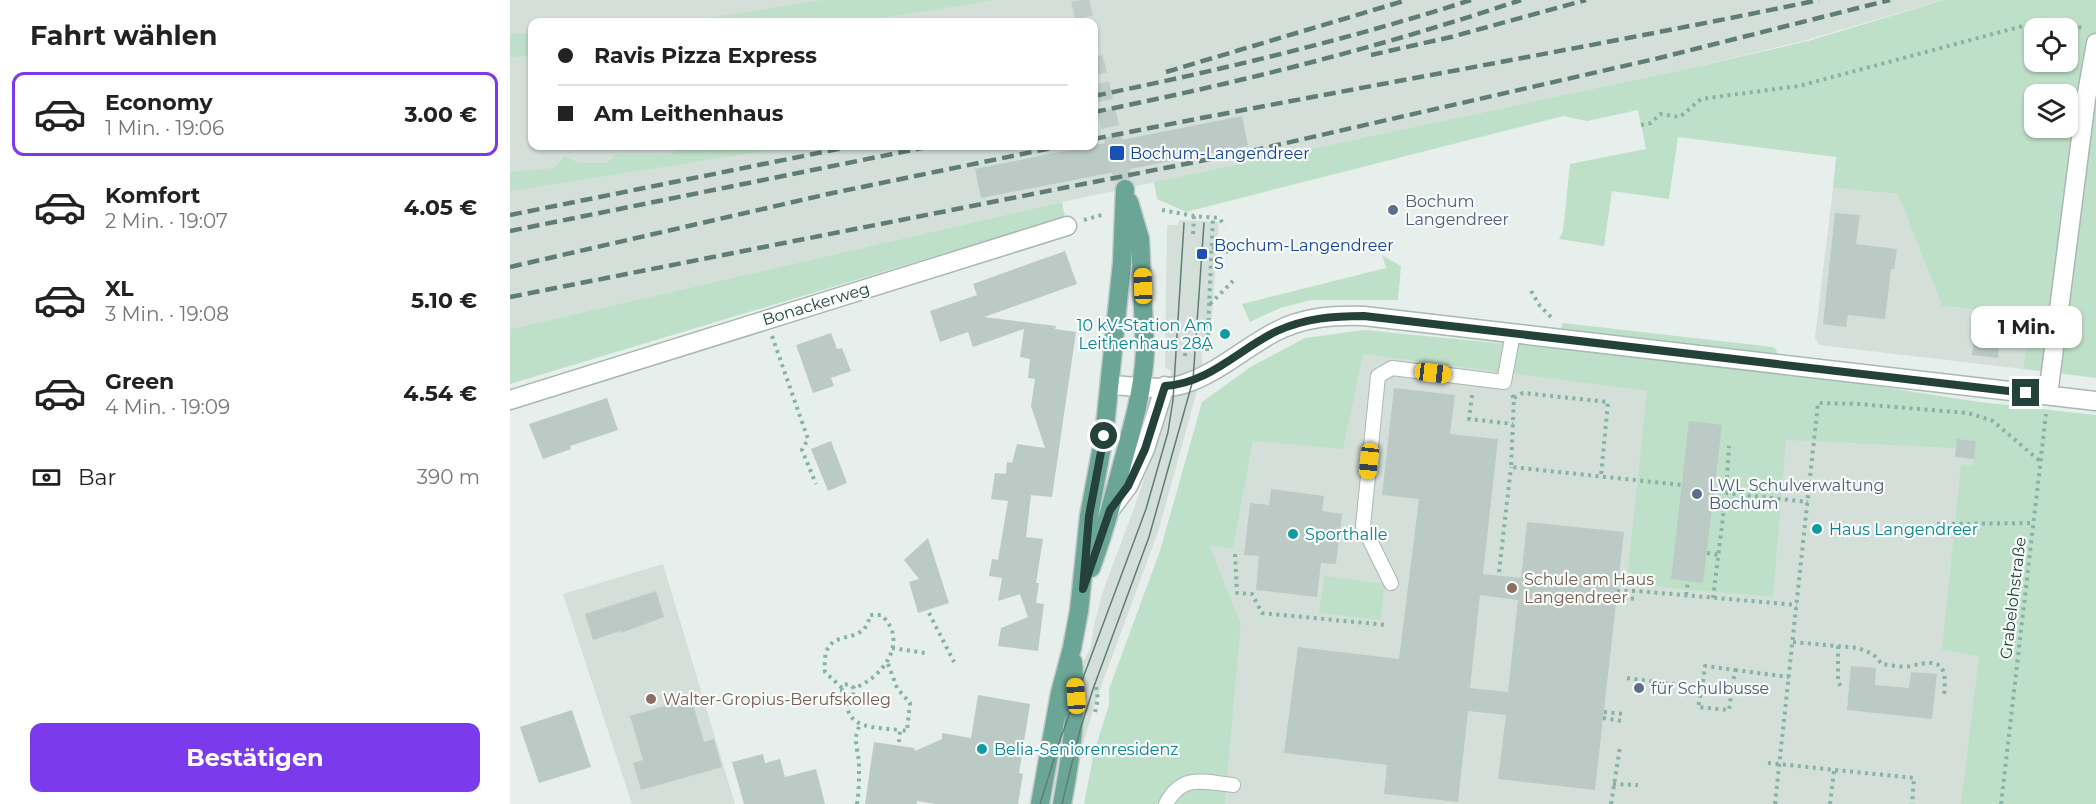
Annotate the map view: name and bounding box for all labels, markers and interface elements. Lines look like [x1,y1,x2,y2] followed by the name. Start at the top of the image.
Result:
[2024,18,2078,138] map controls
[2024,18,2078,72] button: locate
[30,19,217,52] text: Fahrt wählen
[594,42,817,69] text: Ravis Pizza Express
[2024,84,2078,138] button: layers
[33,87,87,141] icon: car
[105,89,213,116] text: Economy
[594,100,783,127] text: Am Leithenhaus
[405,101,477,128] text: 3.00 €
[105,116,224,140] text: 1 Min. · 19:06
[1108,144,1126,162] marker: Bochum-Langendreer
[1130,144,1310,163] place label: Bochum-Langendreer
[33,180,87,234] icon: car
[105,182,200,209] text: Komfort
[1405,192,1509,229] place label: Bochum Langendreer
[404,194,477,221] text: 4.05 €
[1386,203,1400,217] marker: Bochum Langendreer
[105,209,228,233] text: 2 Min. · 19:07
[1214,236,1394,273] place label: Bochum-Langendreer S
[1195,247,1209,261] marker: Bochum-Langendreer S
[1133,268,1153,304] car
[33,273,87,327] icon: car
[105,275,134,302] text: XL
[760,279,872,329] street label: Bonackerweg
[411,287,477,314] text: 5.10 €
[105,302,229,326] text: 3 Min. · 19:08
[1970,306,2081,348] callout: 1 Min.
[1998,315,2055,339] text: 1 Min.
[1077,316,1214,353] place label: 10 kV-Station Am Leithenhaus 28A
[1218,327,1232,341] marker: 10 kV-Station Am Leithenhaus 28A
[1414,362,1452,384] car
[33,366,87,420] icon: car
[105,368,174,395] text: Green
[2012,379,2039,406] route end
[403,380,477,407] text: 4.54 €
[105,395,230,419] text: 4 Min. · 19:09
[1090,422,1117,449] route start
[1358,442,1380,480] car
[30,461,63,494] icon: cash
[78,464,116,491] text: Bar
[417,465,480,489] text: 390 m
[1709,476,1884,513] place label: LWL Schulverwaltung Bochum
[1690,487,1704,501] marker: LWL Schulverwaltung Bochum
[1829,520,1978,539] place label: Haus Langendreer
[1810,522,1824,536] marker: Haus Langendreer
[1305,525,1387,544] place label: Sporthalle
[1286,527,1300,541] marker: Sporthalle
[1996,536,2030,660] street label: Grabelohstraße
[1524,570,1654,607] place label: Schule am Haus Langendreer
[1505,581,1519,595] marker: Schule am Haus Langendreer
[1066,677,1086,715] car
[1651,679,1769,698] place label: für Schulbusse
[1632,681,1646,695] marker: für Schulbusse
[663,690,891,709] place label: Walter-Gropius-Berufskolleg
[644,692,658,706] marker: Walter-Gropius-Berufskolleg
[30,723,480,792] button: Bestätigen
[994,740,1178,759] place label: Belia-Seniorenresidenz
[975,742,989,756] marker: Belia-Seniorenresidenz

